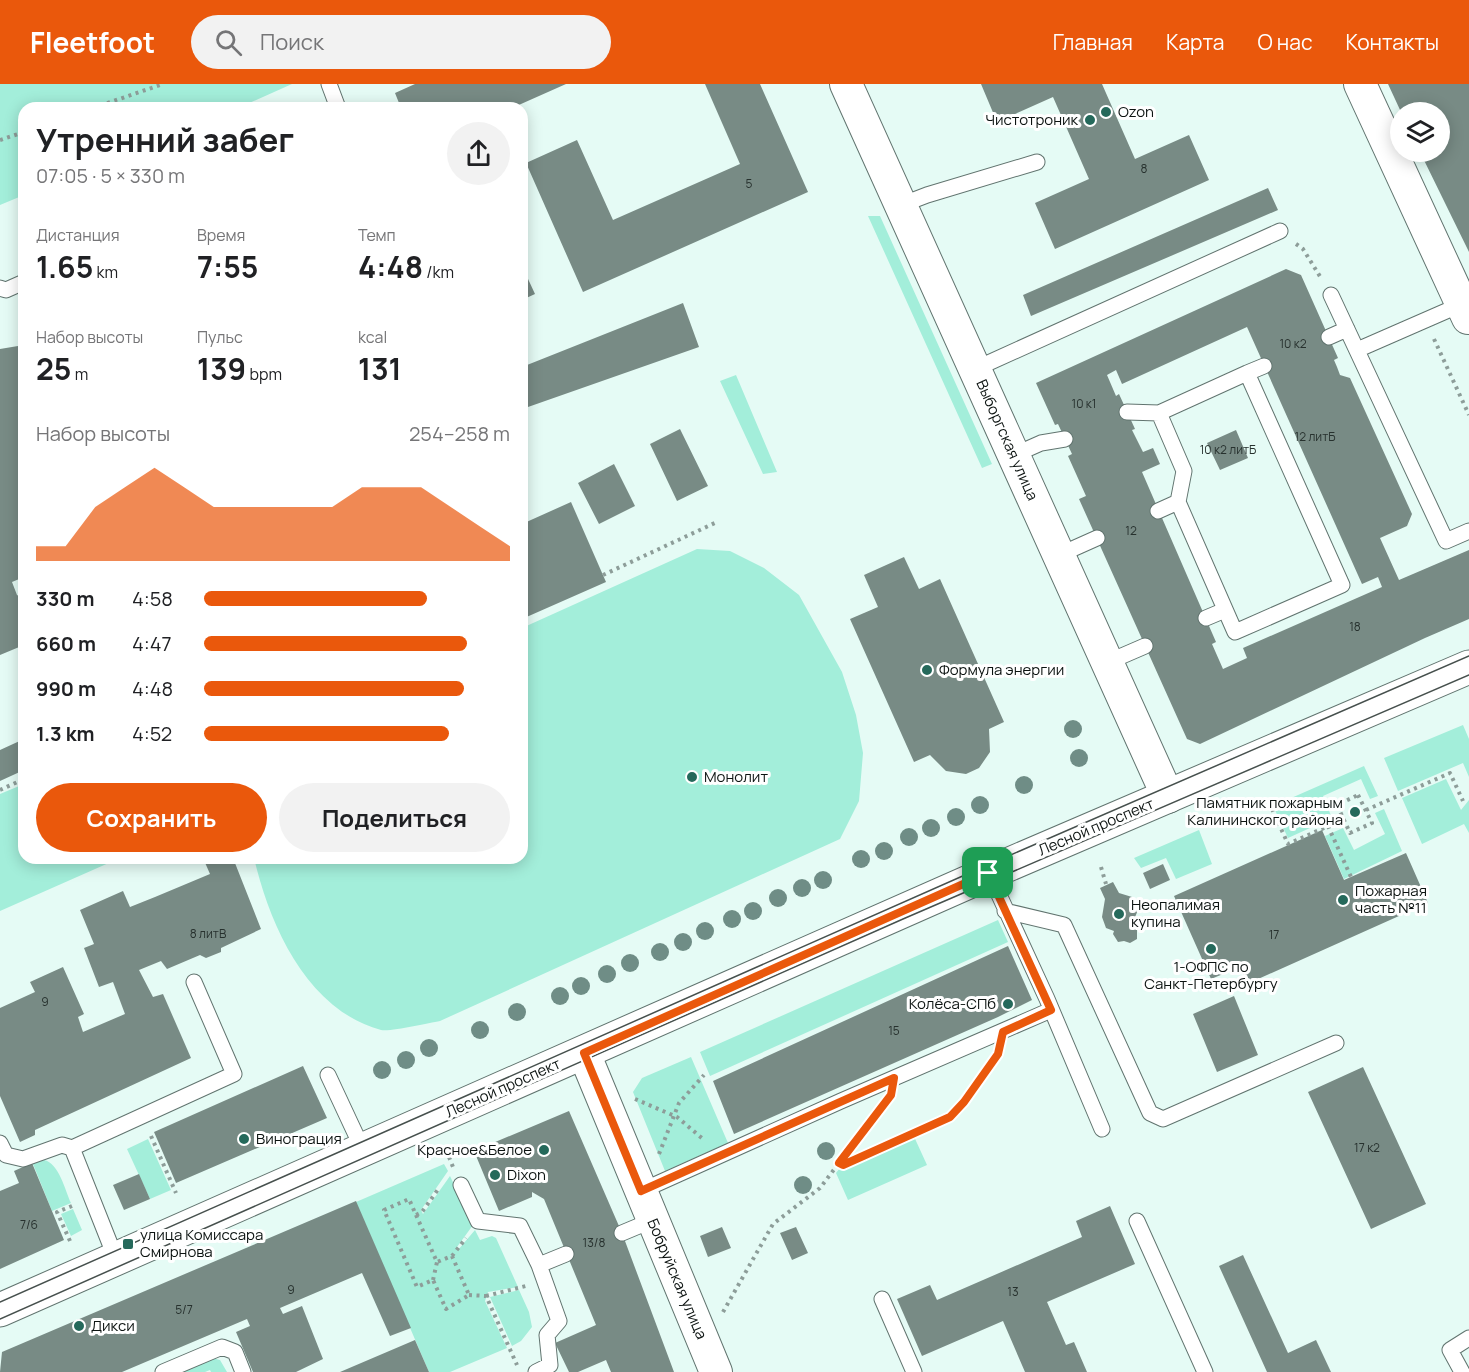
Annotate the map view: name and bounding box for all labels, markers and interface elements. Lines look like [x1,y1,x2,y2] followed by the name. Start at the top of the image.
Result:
[191,15,611,69] search box
[30,23,155,61] text: Fleetfoot
[212,26,245,59] icon: search
[260,27,324,57] text: Поиск
[1053,28,1133,56] text: Главная
[1166,28,1224,56] text: Карта
[1257,28,1313,56] text: О нас
[1346,28,1439,56] text: Контакты
[1118,101,1154,122] place label: Ozon
[1390,102,1450,162] map controls
[1390,102,1450,162] button: layers
[1099,105,1113,119] marker: Ozon
[985,109,1079,130] place label: Чистотроник
[1083,113,1097,127] marker: Чистотроник
[36,117,294,162] text: Утренний забег
[447,122,510,185] button: share
[1141,160,1148,177] house number: 8
[36,162,185,189] text: 07:05 · 5 × 330 m
[746,175,753,192] house number: 5
[36,224,120,246] text: Дистанция
[197,224,245,246] text: Время
[358,224,396,246] text: Темп
[36,246,93,287] text: 1.65
[197,246,258,287] text: 7:55
[358,246,423,287] text: 4:48
[93,261,118,283] text: km
[423,261,454,283] text: /km
[36,326,143,348] text: Набор высоты
[197,326,243,348] text: Пульс
[358,326,387,348] text: kcal
[1279,335,1307,352] house number: 10 к2
[36,348,71,389] text: 25
[197,348,246,389] text: 139
[358,348,402,389] text: 131
[71,363,88,385] text: m
[246,363,282,385] text: bpm
[971,376,1044,504] street label: Выборгская улица
[1071,395,1097,412] house number: 10 к1
[36,420,170,447] text: Набор высоты
[409,420,510,447] text: 254–258 m
[1295,428,1335,445] house number: 12 литБ
[1200,441,1256,458] house number: 10 к2 литБ
[1125,522,1137,539] house number: 12
[36,585,94,612] text: 330 m
[132,585,173,612] text: 4:58
[1349,618,1361,635] house number: 18
[36,630,96,657] text: 660 m
[132,630,172,657] text: 4:47
[939,659,1064,680] place label: Формула энергии
[920,663,934,677] marker: Формула энергии
[36,675,96,702] text: 990 m
[132,675,173,702] text: 4:48
[36,720,94,747] text: 1.3 km
[132,720,172,747] text: 4:52
[704,766,768,787] place label: Монолит
[685,770,699,784] marker: Монолит
[36,783,267,852] button: Сохранить
[279,783,510,852] button: Поделиться
[1187,792,1343,830] place label: Памятник пожарным Калининского района
[1035,793,1157,860] street label: Лесной проспект
[1348,805,1362,819] marker: Памятник пожарным Калининского района
[962,847,1013,898] pin
[971,856,1004,889] icon: arrive
[1355,880,1427,918] place label: Пожарная часть №11
[1336,893,1350,907] marker: Пожарная часть №11
[1131,894,1220,932] place label: Неопалимая купина
[1112,907,1126,921] marker: Неопалимая купина
[190,925,226,942] house number: 8 литВ
[1269,926,1279,943] house number: 17
[1204,942,1218,956] marker: 1-ОФПС по Санкт-Петербургу
[1144,956,1278,994] place label: 1-ОФПС по Санкт-Петербургу
[41,993,49,1010] house number: 9
[909,993,996,1014] place label: Колёса-СПб
[1001,997,1015,1011] marker: Колёса-СПб
[888,1022,900,1039] house number: 15
[442,1053,564,1122] street label: Лесной проспект
[256,1128,342,1149] place label: Винограция
[237,1132,251,1146] marker: Винограция
[417,1139,532,1160] place label: Красное&Белое
[1354,1139,1380,1156] house number: 17 к2
[537,1143,551,1157] marker: Красное&Белое
[507,1164,546,1185] place label: Dixon
[488,1168,502,1182] marker: Dixon
[643,1215,712,1342] street label: Бобруйская улица
[20,1216,38,1233] house number: 7/6
[140,1224,263,1262] place label: улица Комиссара Смирнова
[583,1234,605,1251] house number: 13/8
[121,1237,135,1251] marker: улица Комиссара Смирнова
[287,1281,295,1298] house number: 9
[1007,1283,1019,1300] house number: 13
[175,1301,193,1318] house number: 5/7
[91,1315,135,1336] place label: Дикси
[72,1319,86,1333] marker: Дикси

